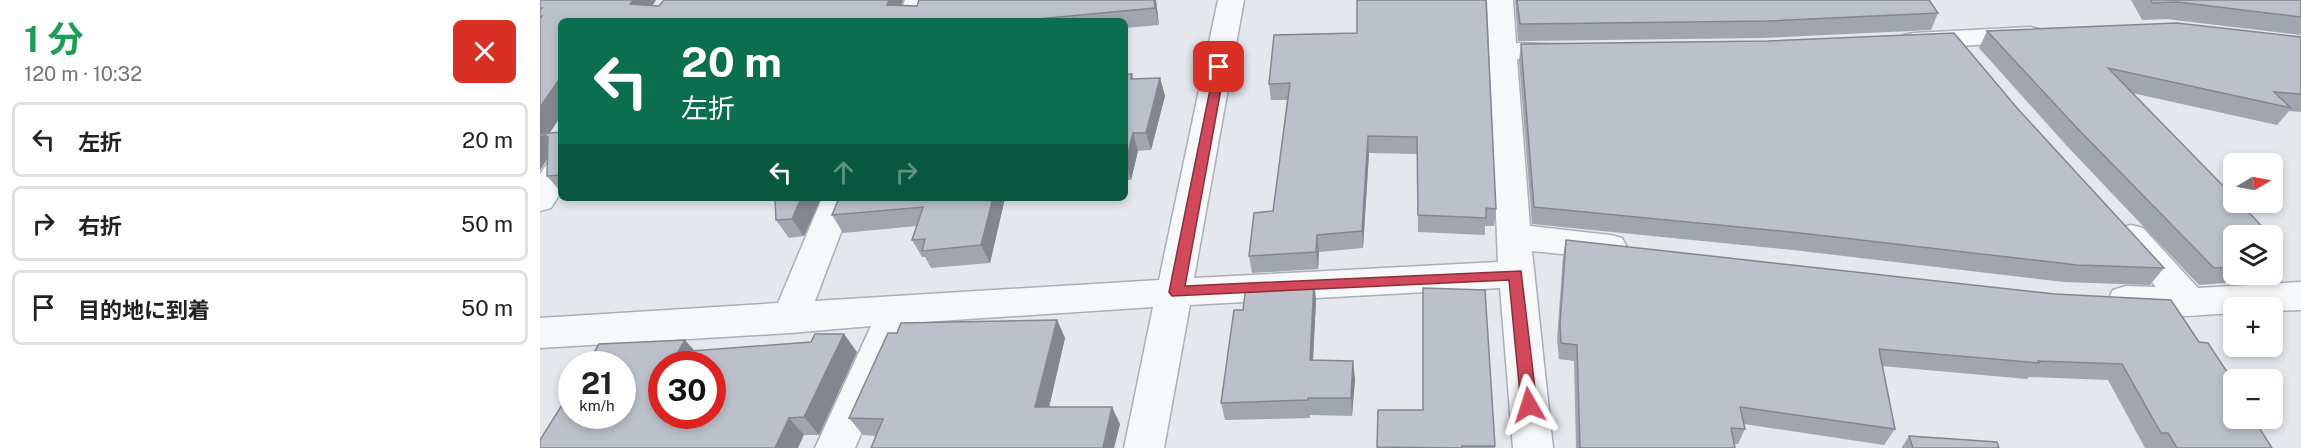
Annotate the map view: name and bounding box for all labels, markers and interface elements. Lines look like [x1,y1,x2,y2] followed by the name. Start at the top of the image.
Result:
[24,18,84,60] text: 1 分
[453,20,516,83] button: close
[681,37,782,86] text: 20 m
[1193,41,1244,92] pin
[582,42,660,120] icon: left
[1202,50,1235,83] icon: arrive
[24,62,142,86] text: 120 m · 10:32
[681,92,735,124] text: 左折
[27,123,60,156] icon: left
[462,127,513,153] text: 20 m
[78,129,122,155] text: 左折
[2223,153,2283,213] north arrow
[2223,153,2283,429] map controls
[764,156,797,189] icon: left
[827,156,860,189] icon: ahead
[890,156,923,189] icon: right
[27,207,60,240] icon: right
[461,211,513,237] text: 50 m
[78,213,122,239] text: 右折
[2223,225,2283,285] button: layers
[27,291,60,324] icon: arrive
[461,295,513,321] text: 50 m
[78,297,210,323] text: 目的地に到着
[2223,297,2283,357] button: +
[648,351,726,429] speed limit sign: 30
[581,365,613,401] text: 21
[2223,369,2283,429] button: −
[1497,373,1561,437] position arrow
[579,397,615,414] text: km/h

